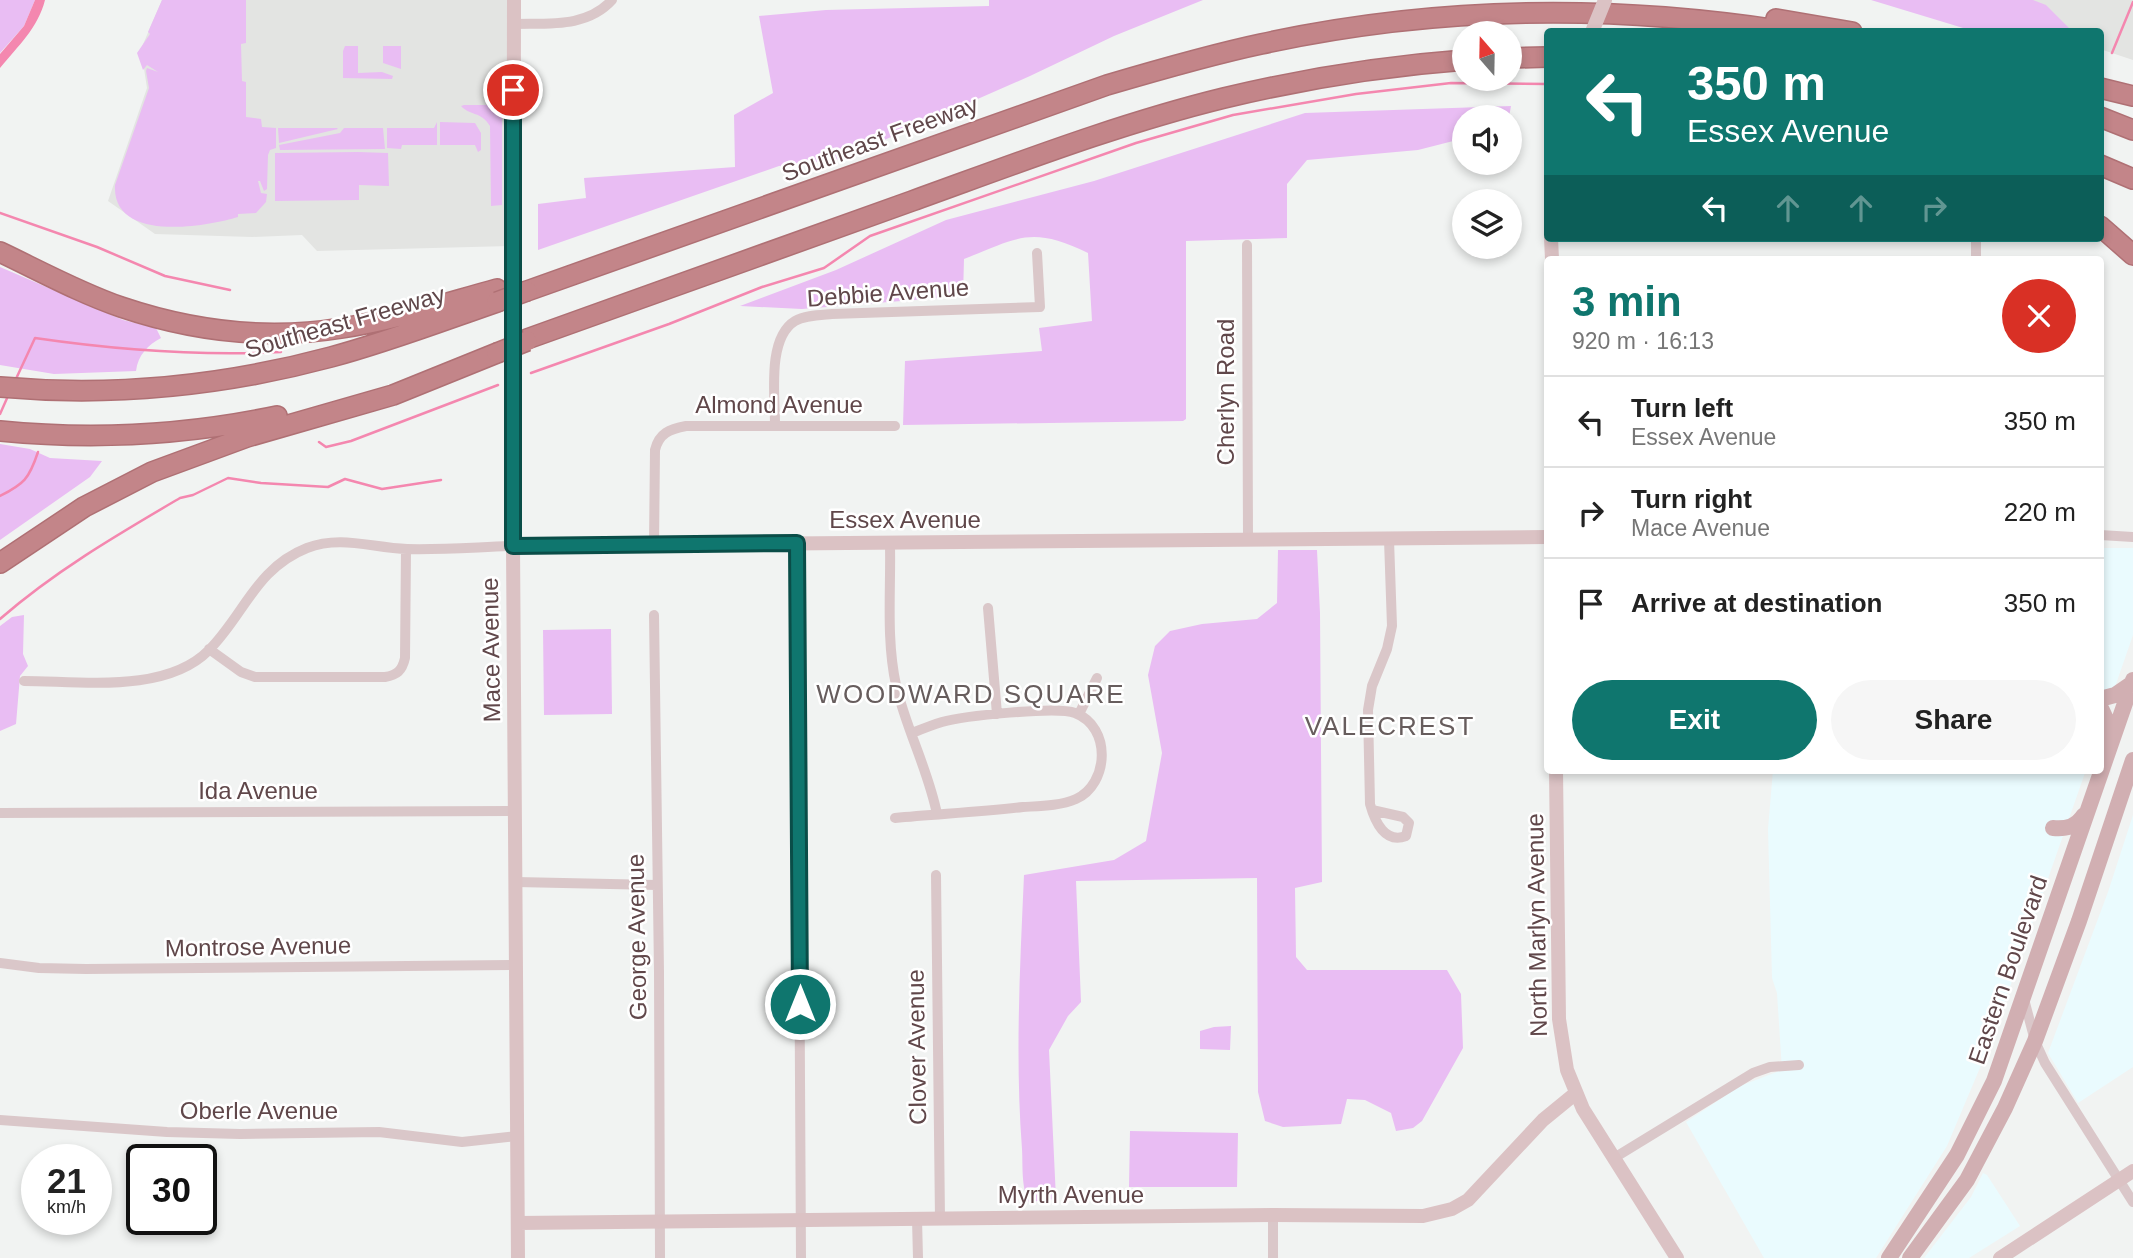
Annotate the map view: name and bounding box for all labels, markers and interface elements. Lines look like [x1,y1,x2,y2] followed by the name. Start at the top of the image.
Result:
[1452,21,1522,91] north arrow
[1452,21,1522,259] map controls
[1572,56,1663,147] icon: left
[1687,56,1826,110] text: 350 m
[483,60,543,120] pin
[494,71,532,109] icon: arrive
[778,90,982,187] street label: Southeast Freeway
[1452,105,1522,175] button: sound
[1687,113,1889,149] text: Essex Avenue
[1452,189,1522,259] button: layers
[1696,189,1734,227] icon: left
[1769,189,1807,227] icon: ahead
[1842,189,1880,227] icon: ahead
[1915,189,1953,227] icon: right
[806,273,970,312] street label: Debbie Avenue
[1572,278,1682,325] text: 3 min
[2002,279,2076,353] button: close
[242,280,448,363] street label: Southeast Freeway
[1212,319,1239,465] street label: Cherlyn Road
[1572,328,1714,354] text: 920 m · 16:13
[695,391,863,418] street label: Almond Avenue
[1631,393,1733,423] text: Turn left
[1572,403,1610,441] icon: left
[2004,406,2076,436] text: 350 m
[1631,424,1776,450] text: Essex Avenue
[1631,484,1752,514] text: Turn right
[1572,494,1610,532] icon: right
[2004,497,2076,527] text: 220 m
[829,506,981,533] street label: Essex Avenue
[1631,515,1770,541] text: Mace Avenue
[476,577,505,723] street label: Mace Avenue
[1572,585,1610,623] icon: arrive
[1631,588,1882,618] text: Arrive at destination
[2004,588,2076,618] text: 350 m
[816,679,1126,709] district label: WOODWARD SQUARE
[1572,680,1817,760] button: Exit
[1831,680,2076,760] button: Share
[1305,711,1475,741] district label: VALECREST
[198,777,318,804] street label: Ida Avenue
[1521,813,1552,1037] street label: North Marlyn Avenue
[622,854,651,1020] street label: George Avenue
[1963,872,2052,1068] street label: Eastern Boulevard
[165,931,351,962] street label: Montrose Avenue
[763,967,837,1041] position arrow
[902,969,931,1125] street label: Clover Avenue
[180,1097,338,1124] street label: Oberle Avenue
[126,1144,217,1235] speed limit sign: 30
[47,1161,86,1200] text: 21
[998,1181,1144,1208] street label: Myrth Avenue
[47,1197,86,1217] text: km/h

